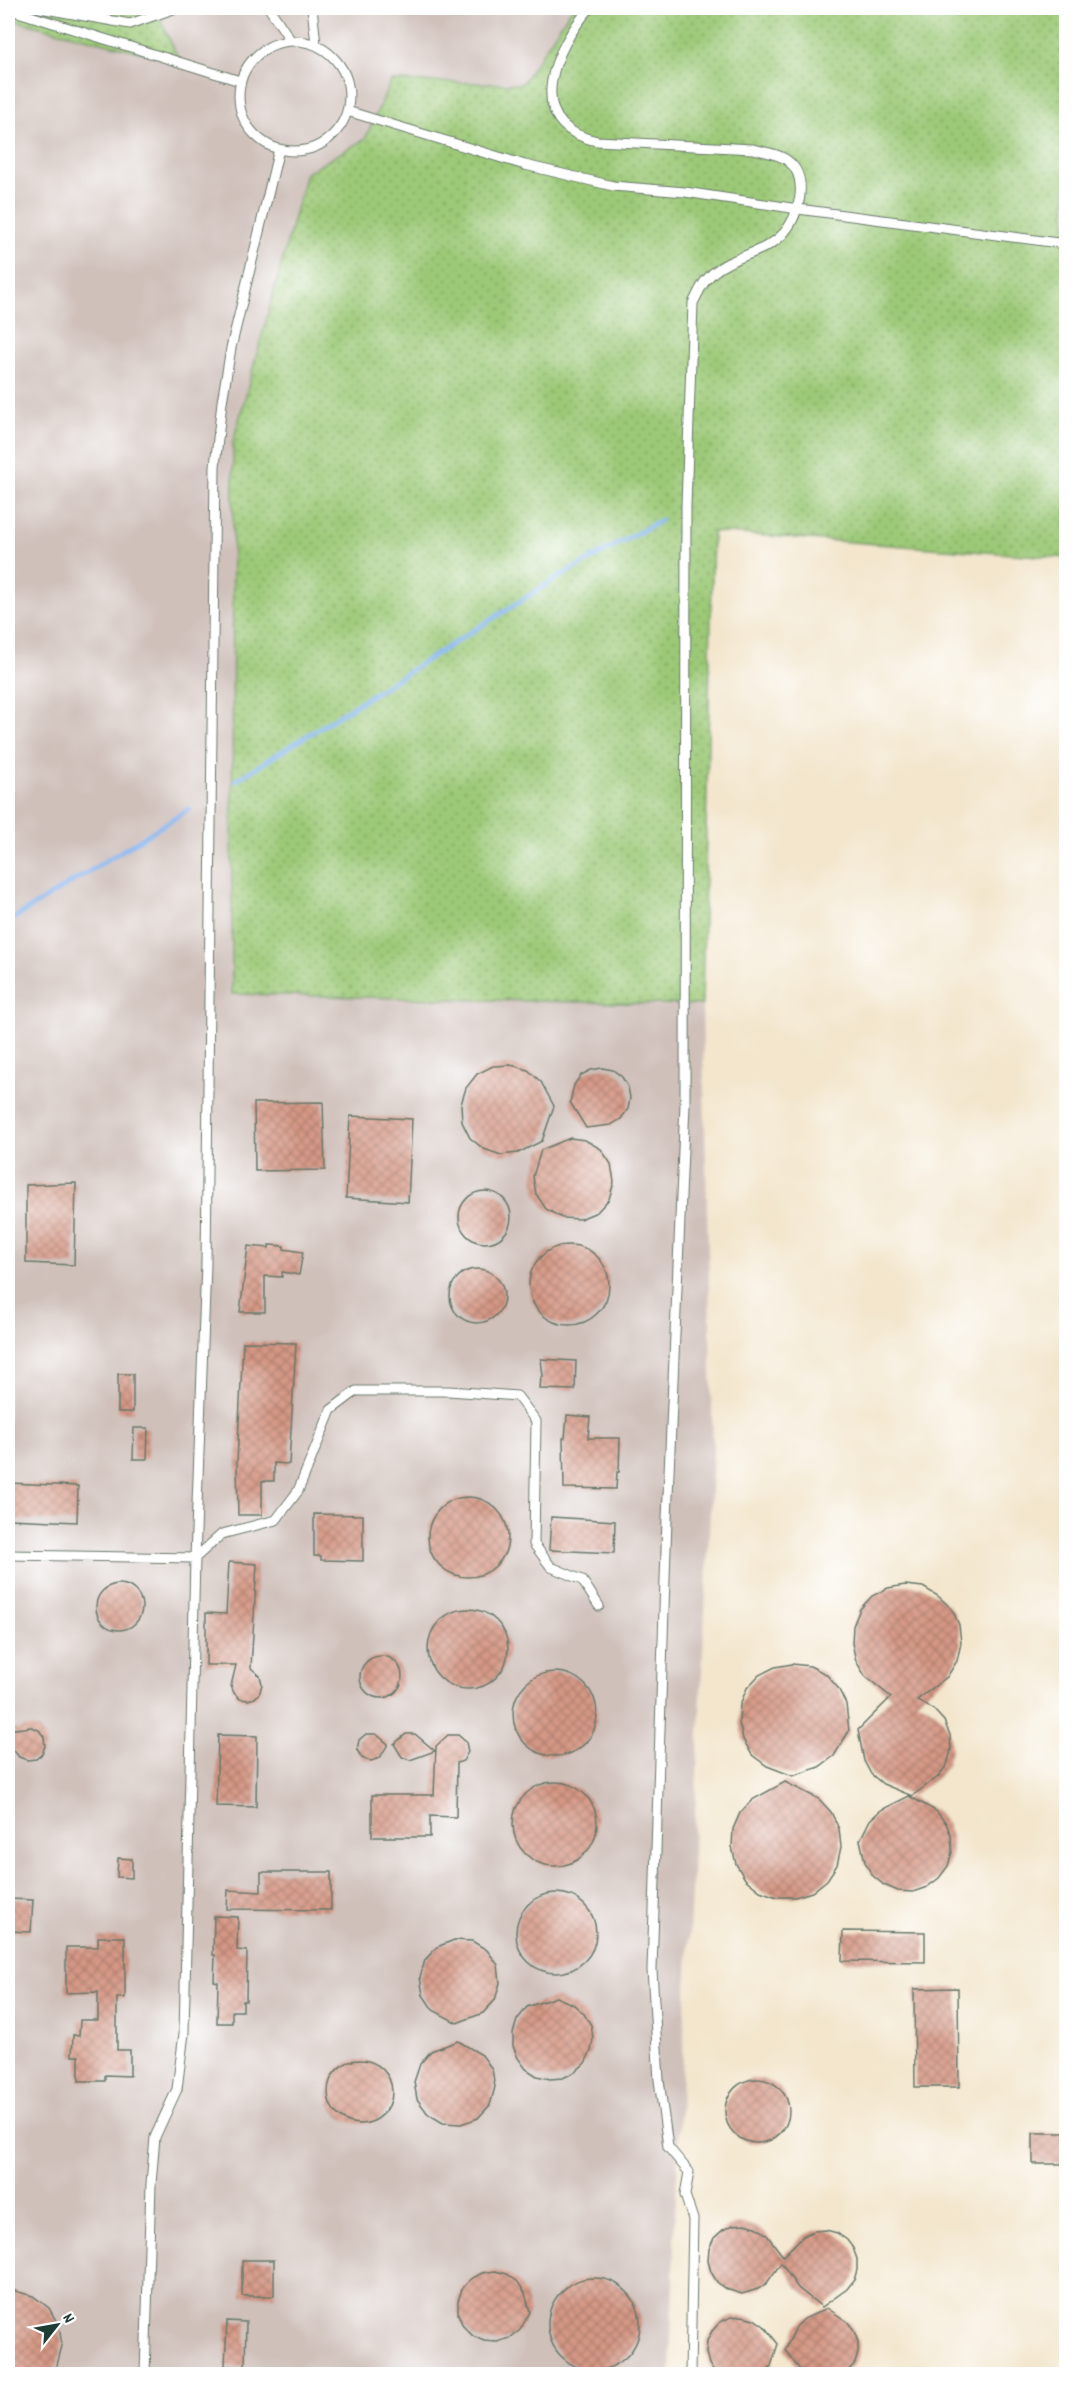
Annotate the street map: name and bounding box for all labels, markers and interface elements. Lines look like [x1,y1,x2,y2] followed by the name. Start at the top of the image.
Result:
[27,2295,87,2355] north arrow
[56,2309,80,2328] text: N

